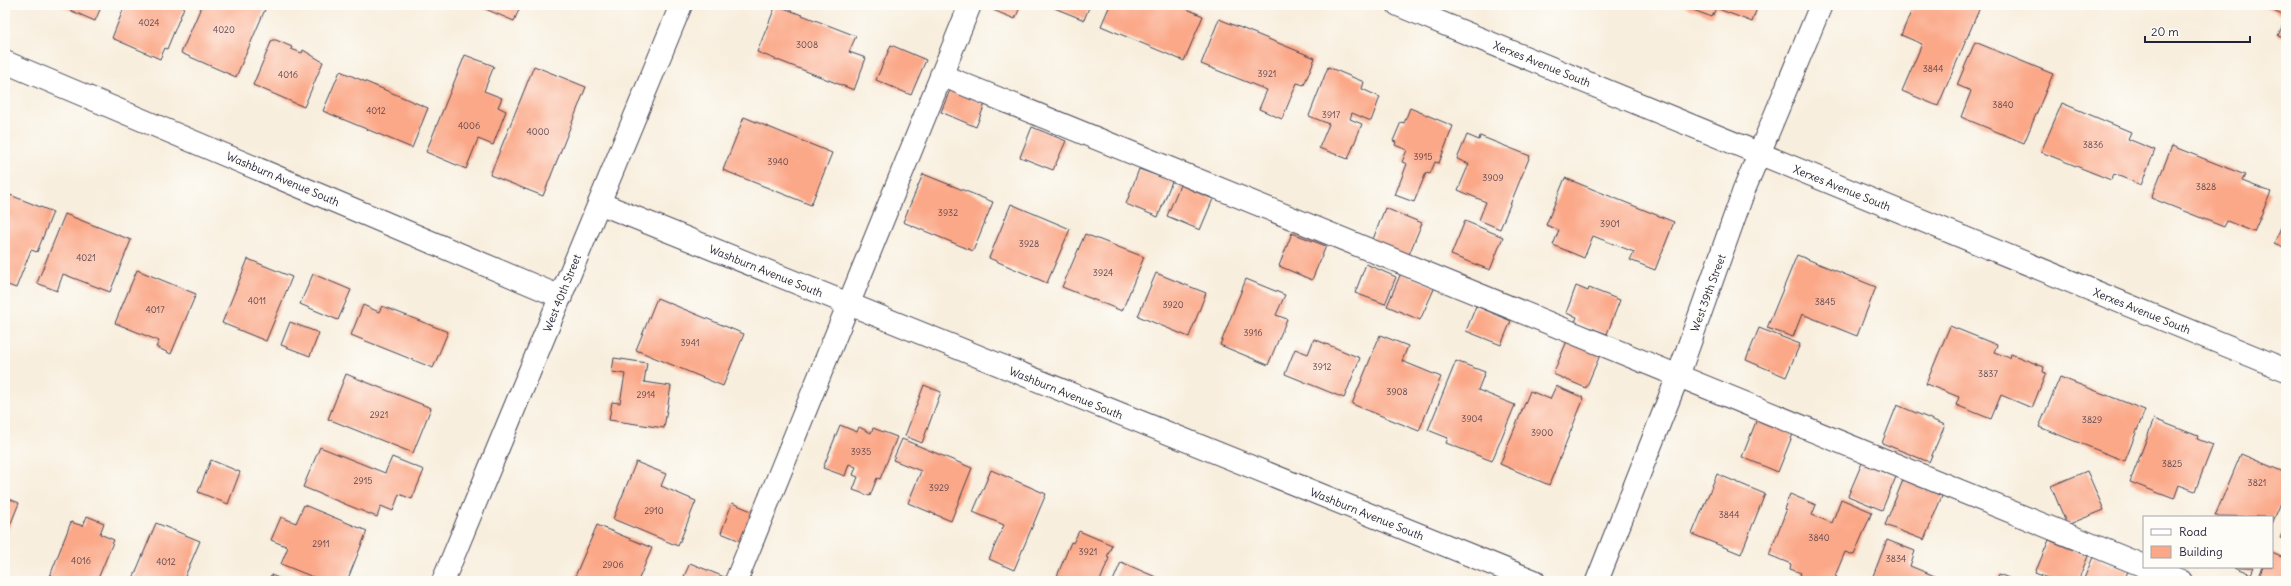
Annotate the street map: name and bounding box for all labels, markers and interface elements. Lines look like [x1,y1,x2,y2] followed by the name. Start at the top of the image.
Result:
[138,17,160,28] house number: 4024
[2145,18,2250,44] scale bar
[213,24,235,35] house number: 4020
[2151,24,2179,39] text: 20 m
[1491,38,1593,90] street label: Xerxes Avenue South
[796,39,818,50] house number: 3008
[1923,63,1943,74] house number: 3844
[1258,68,1276,79] house number: 3921
[278,69,298,80] house number: 4016
[1992,99,2014,110] house number: 3840
[366,105,386,116] house number: 4012
[1322,109,1341,120] house number: 3917
[458,120,480,131] house number: 4006
[527,126,550,137] house number: 4000
[2083,139,2103,150] house number: 3836
[224,149,342,209] street label: Washburn Avenue South
[1413,151,1433,162] house number: 3915
[767,156,789,167] house number: 3940
[1791,162,1893,214] street label: Xerxes Avenue South
[1482,172,1504,183] house number: 3909
[2196,181,2216,192] house number: 3828
[938,207,958,218] house number: 3932
[1600,218,1620,229] house number: 3901
[1019,238,1039,249] house number: 3928
[707,242,825,300] street label: Washburn Avenue South
[76,252,96,263] house number: 4021
[540,252,584,334] street label: West 40th Street
[1687,252,1729,334] street label: West 39th Street
[1093,267,1113,278] house number: 3924
[2091,285,2193,337] street label: Xerxes Avenue South
[248,295,266,306] house number: 4011
[1815,296,1835,307] house number: 3845
[1162,299,1184,310] house number: 3920
[145,304,165,315] house number: 4017
[1243,327,1263,338] house number: 3916
[681,337,699,348] house number: 3941
[1313,361,1331,372] house number: 3912
[1007,364,1125,422] street label: Washburn Avenue South
[1978,368,1998,379] house number: 3837
[1386,386,1408,397] house number: 3908
[637,389,655,400] house number: 2914
[370,409,388,420] house number: 2921
[1461,413,1483,424] house number: 3904
[2082,414,2102,425] house number: 3829
[1531,427,1553,438] house number: 3900
[851,446,871,457] house number: 3935
[2162,458,2182,469] house number: 3825
[354,475,372,486] house number: 2915
[2248,477,2266,488] house number: 3821
[929,482,949,493] house number: 3929
[1308,485,1426,543] street label: Washburn Avenue South
[644,505,664,516] house number: 2910
[1719,509,1739,520] house number: 3844
[2143,516,2273,568] legend
[2179,524,2207,539] text: Road
[1808,532,1830,543] house number: 3840
[312,538,330,549] house number: 2911
[2179,544,2223,559] text: Building
[1079,546,1097,557] house number: 3921
[1886,553,1906,564] house number: 3834
[71,555,91,566] house number: 4016
[156,556,176,567] house number: 4012
[602,559,624,570] house number: 2906

